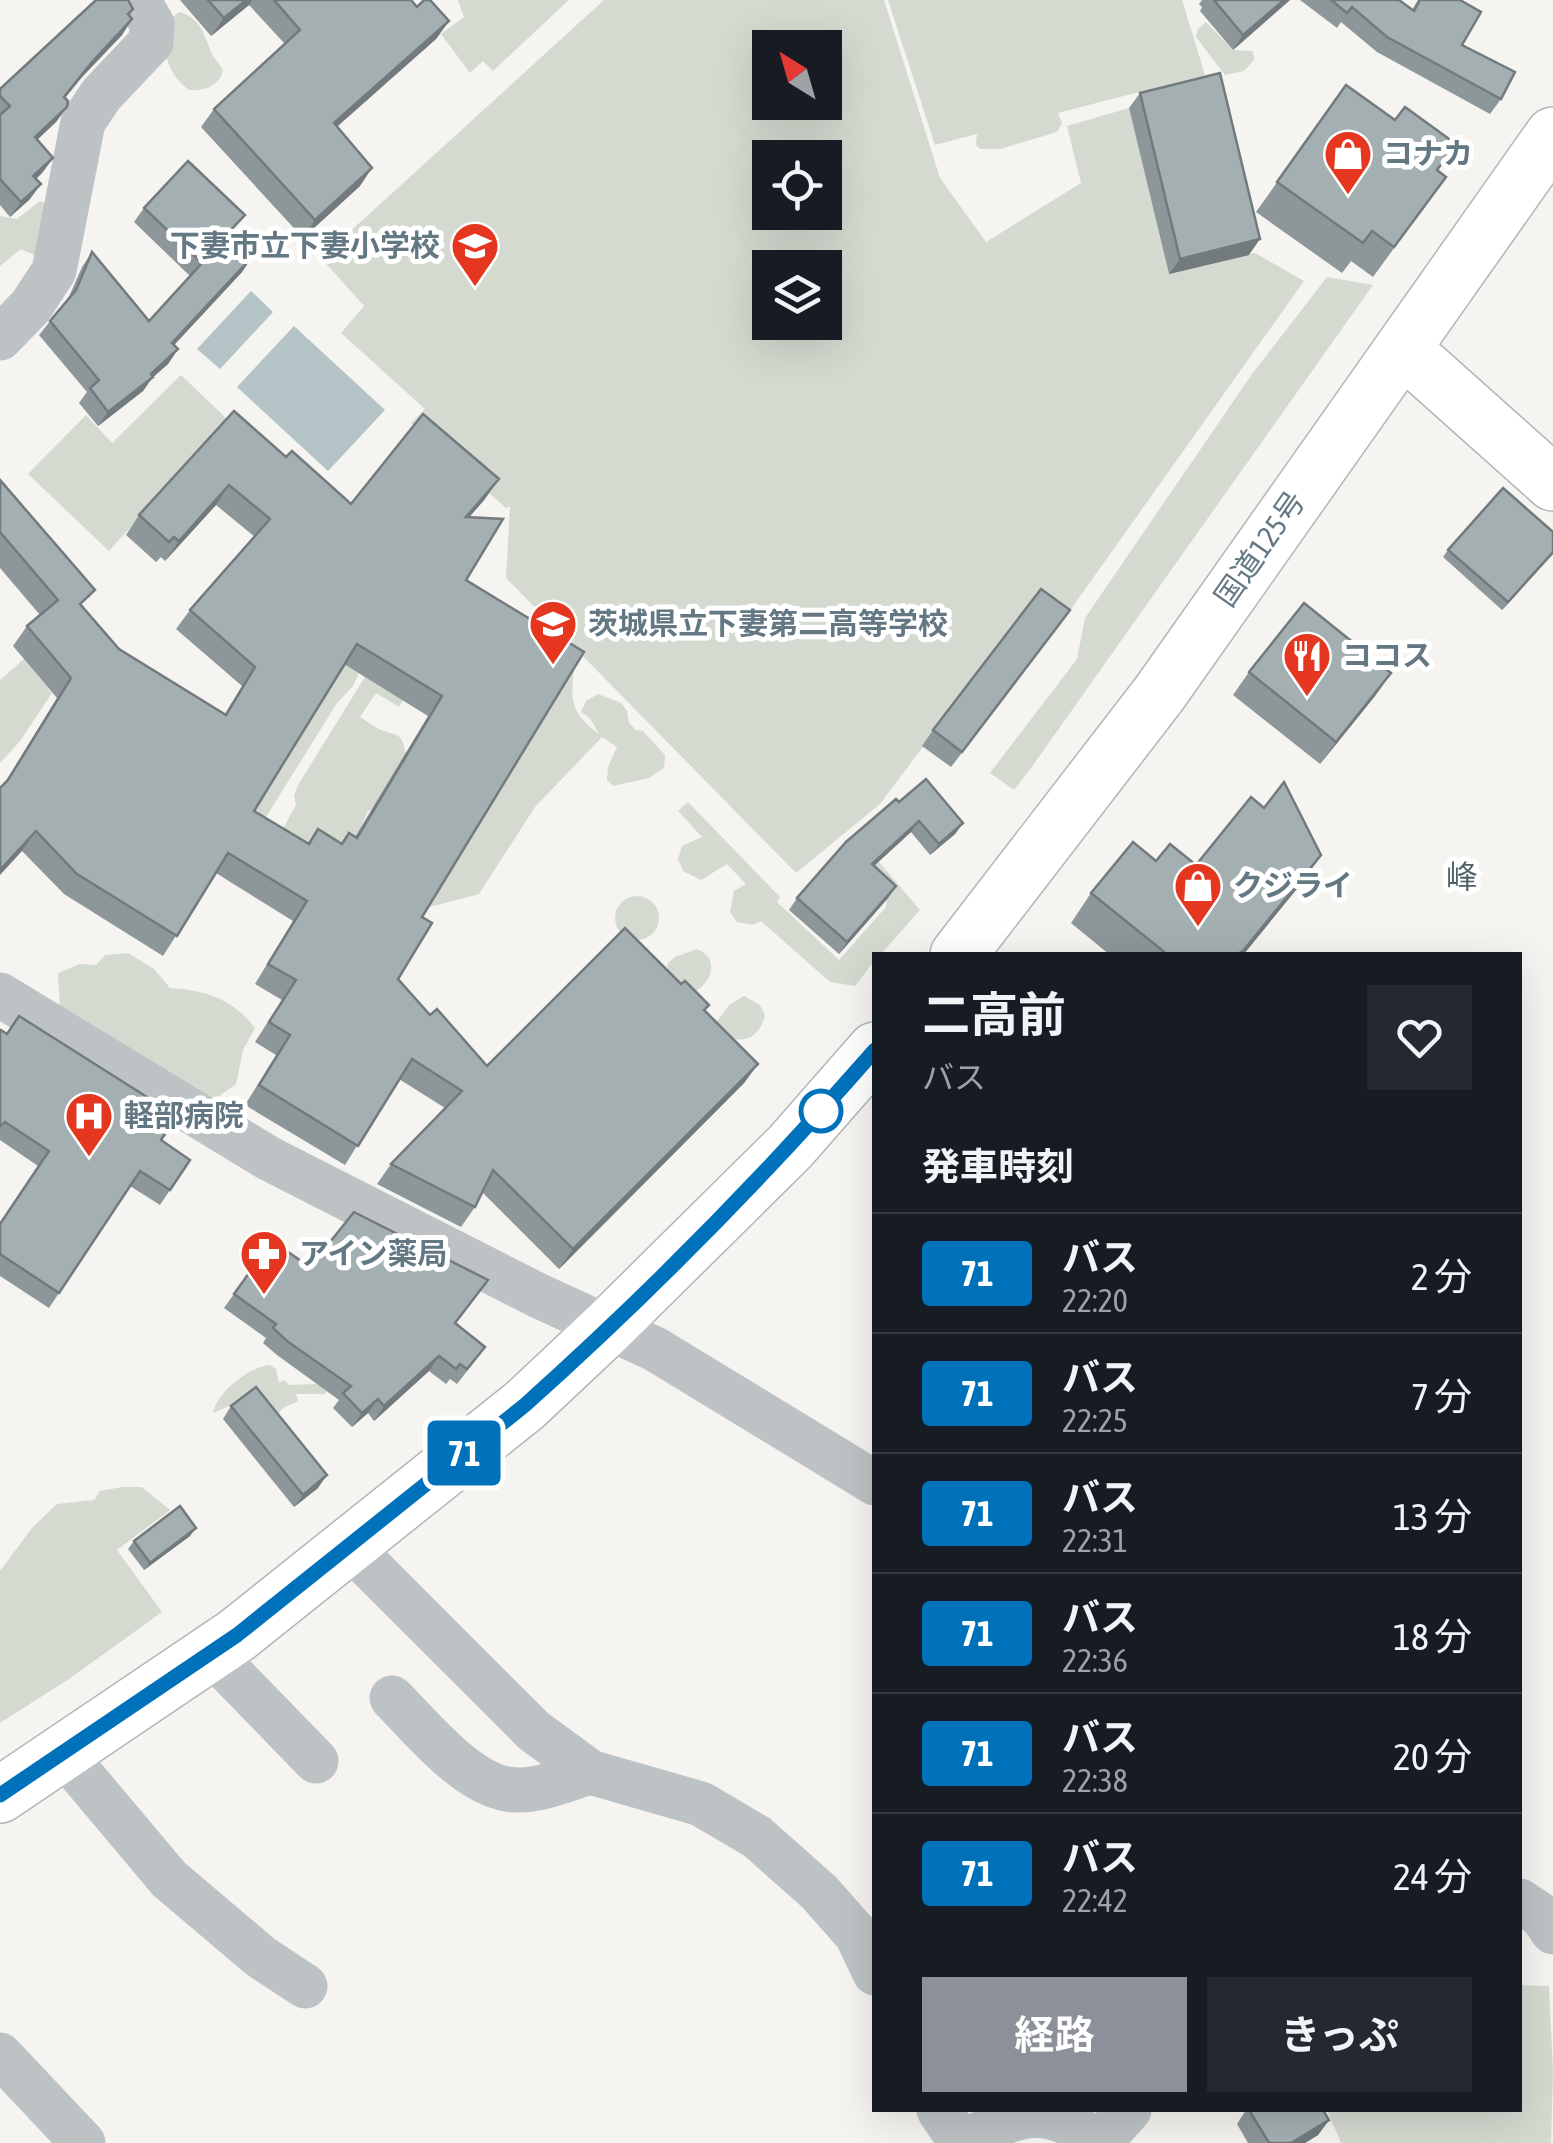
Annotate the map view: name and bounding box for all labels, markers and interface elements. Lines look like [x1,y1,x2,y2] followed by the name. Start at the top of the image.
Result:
[752,30,842,120] north arrow
[752,30,842,340] map controls
[1322,128,1374,196] shop icon: コナカ
[1383,136,1473,170] place label: コナカ
[752,140,842,230] button: locate
[449,220,501,288] school or university icon: 下妻市立下妻小学校
[170,228,440,262] place label: 下妻市立下妻小学校
[752,250,842,340] button: layers
[1207,484,1311,612] street label: 国道125号
[527,598,579,666] school or university icon: 茨城県立下妻第二高等学校
[588,606,948,640] place label: 茨城県立下妻第二高等学校
[1281,630,1333,698] restaurant icon: ココス
[1342,638,1432,672] place label: ココス
[1446,858,1478,895] district label: 峰
[1172,860,1224,928] shop icon: クジライ
[1233,868,1353,902] place label: クジライ
[1367,985,1472,1090] button: heart
[922,987,1066,1042] text: 二高前
[922,1059,986,1096] text: バス
[63,1090,115,1158] hospital icon: 軽部病院
[800,1090,842,1132] unlabelled marker
[124,1098,244,1132] place label: 軽部病院
[922,1145,1074,1188] text: 発車時刻
[238,1228,290,1296] pharmacy icon: アイン薬局
[299,1236,448,1270] place label: アイン薬局
[1062,1236,1138,1279] text: バス
[961,1253,993,1293] text: 71
[1411,1255,1472,1298] text: 2 分
[1062,1282,1128,1319] text: 22:20
[1062,1356,1138,1399] text: バス
[961,1373,993,1413] text: 71
[1411,1375,1472,1418] text: 7 分
[1062,1402,1128,1439] text: 22:25
[419,1420,509,1486] line badge: 71
[448,1433,480,1473] text: 71
[1062,1476,1138,1519] text: バス
[961,1493,993,1533] text: 71
[1393,1495,1472,1538] text: 13 分
[1062,1522,1128,1559] text: 22:31
[1062,1596,1138,1639] text: バス
[961,1613,993,1653] text: 71
[1393,1615,1472,1658] text: 18 分
[1062,1642,1128,1679] text: 22:36
[1062,1716,1138,1759] text: バス
[961,1733,993,1773] text: 71
[1393,1735,1472,1778] text: 20 分
[1062,1762,1128,1799] text: 22:38
[1062,1836,1138,1879] text: バス
[961,1853,993,1893] text: 71
[1393,1855,1472,1898] text: 24 分
[1062,1882,1128,1919] text: 22:42
[922,1977,1187,2092] button: 経路
[1207,1977,1472,2092] button: きっぷ

